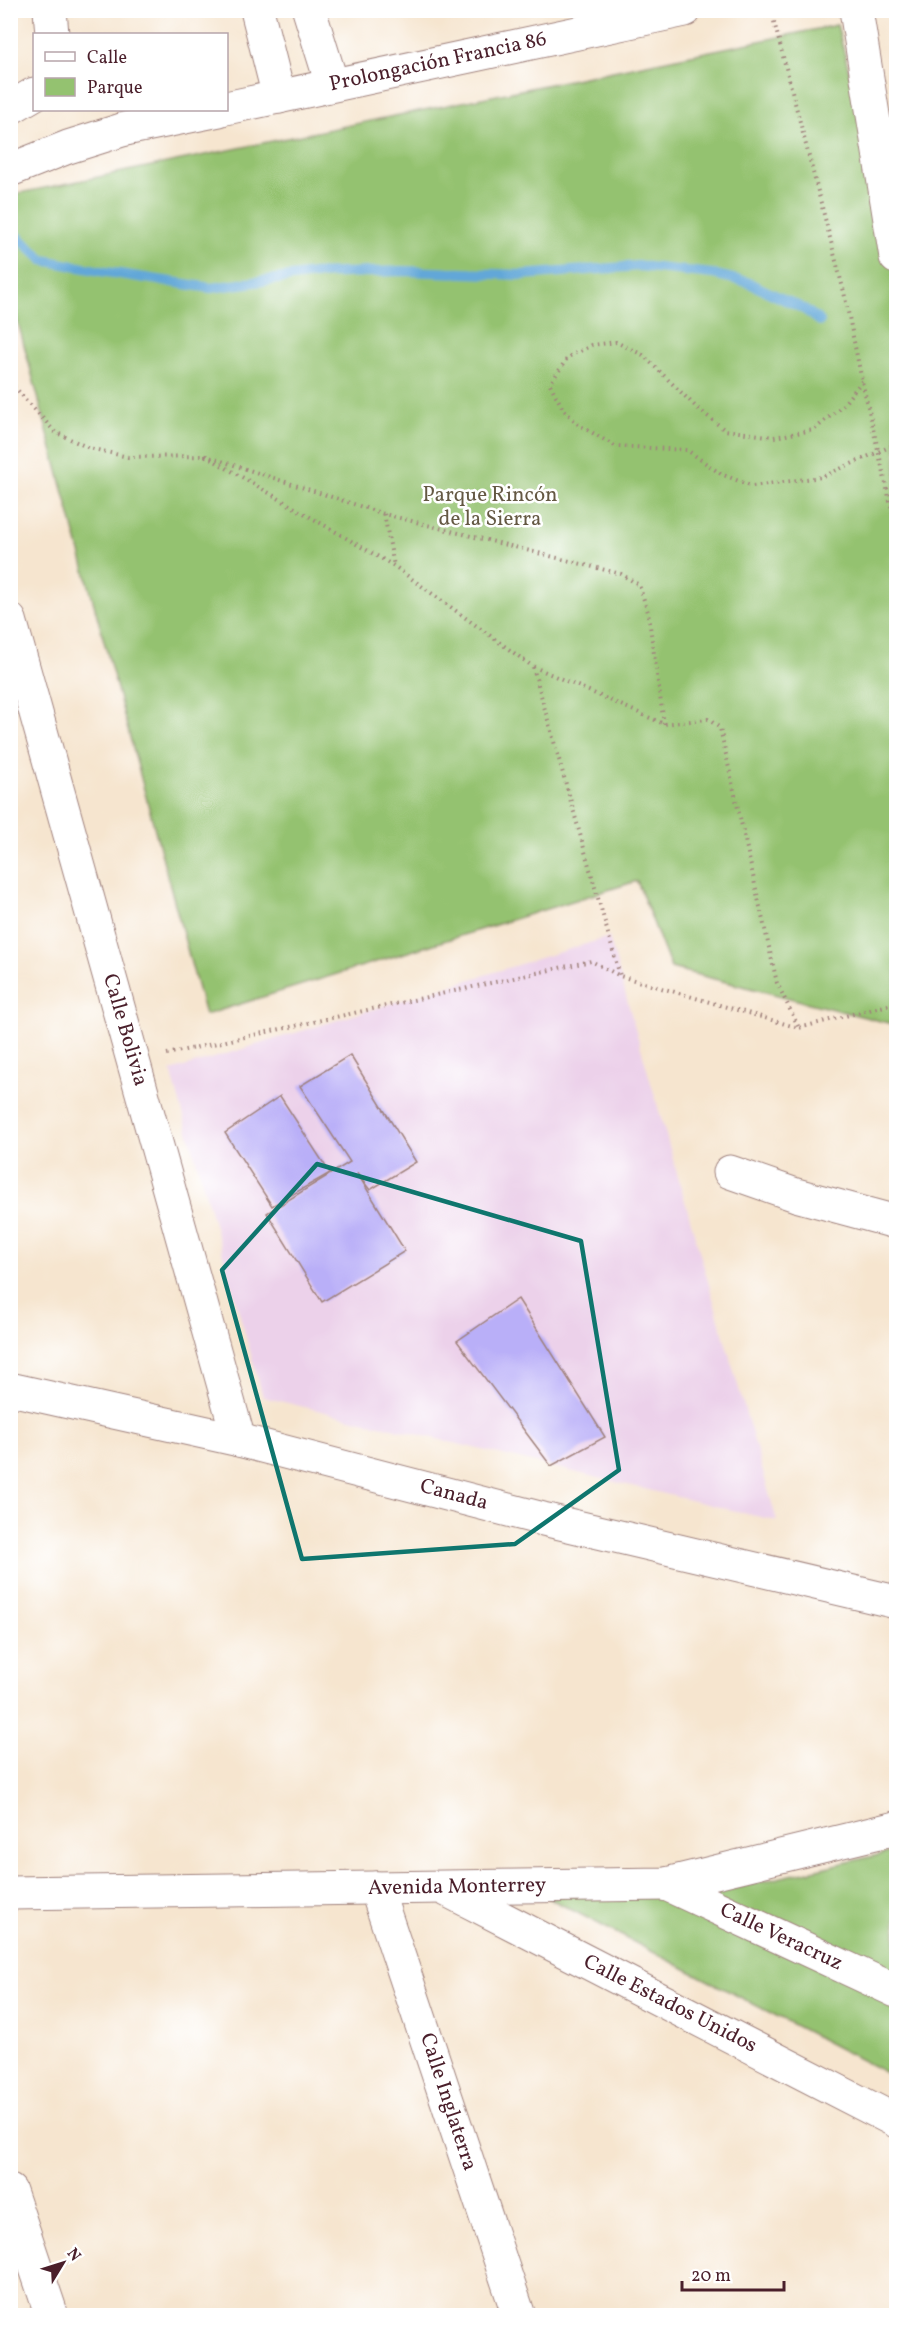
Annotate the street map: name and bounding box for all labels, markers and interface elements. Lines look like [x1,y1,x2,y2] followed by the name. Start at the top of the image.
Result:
[327,25,549,99] street label: Prolongación Francia 86
[33,33,228,111] legend
[87,46,127,71] text: Calle
[87,76,142,101] text: Parque
[422,481,558,534] park label: Parque Rincón de la Sierra
[95,971,155,1089] street label: Calle Bolivia
[417,1472,491,1518] street label: Canada
[368,1871,547,1903] street label: Avenida Monterrey
[715,1896,847,1978] street label: Calle Veracruz
[578,1948,762,2060] street label: Calle Estados Unidos
[412,2029,484,2175] street label: Calle Inglaterra
[33,2233,93,2293] north arrow
[61,2244,86,2267] text: N
[682,2254,784,2292] scale bar
[691,2264,731,2289] text: 20 m

